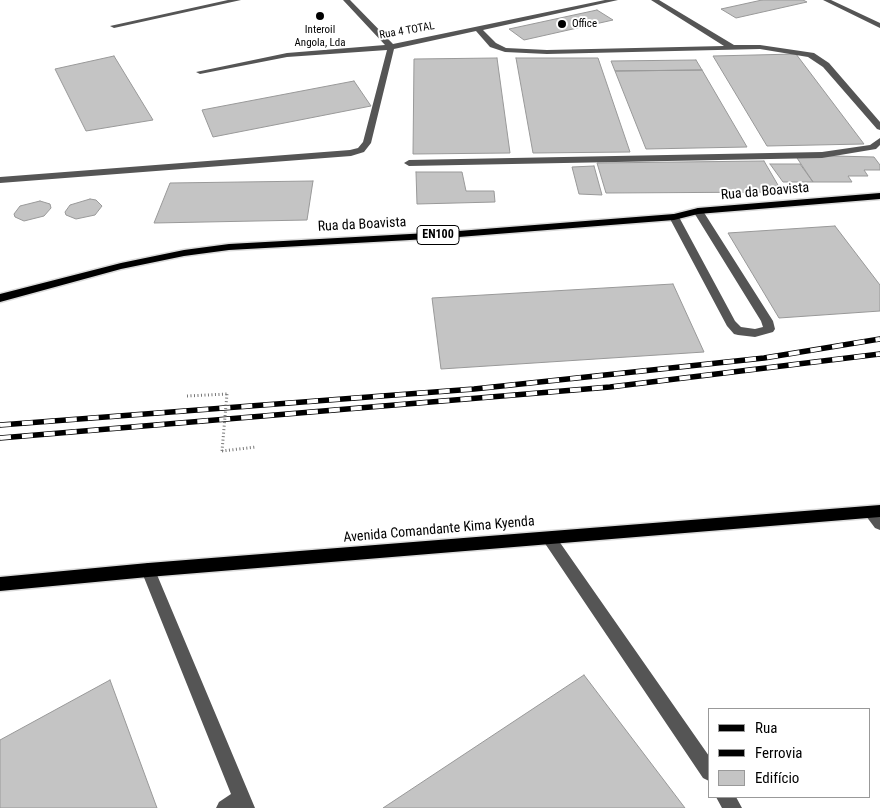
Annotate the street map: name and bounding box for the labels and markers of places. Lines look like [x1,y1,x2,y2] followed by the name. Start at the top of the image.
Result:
[314,10,326,22] marker: Interoil Angola, Lda
[572,17,597,31] place label: Office
[556,18,568,30] marker: Office
[294,23,346,49] place label: Interoil Angola, Lda

